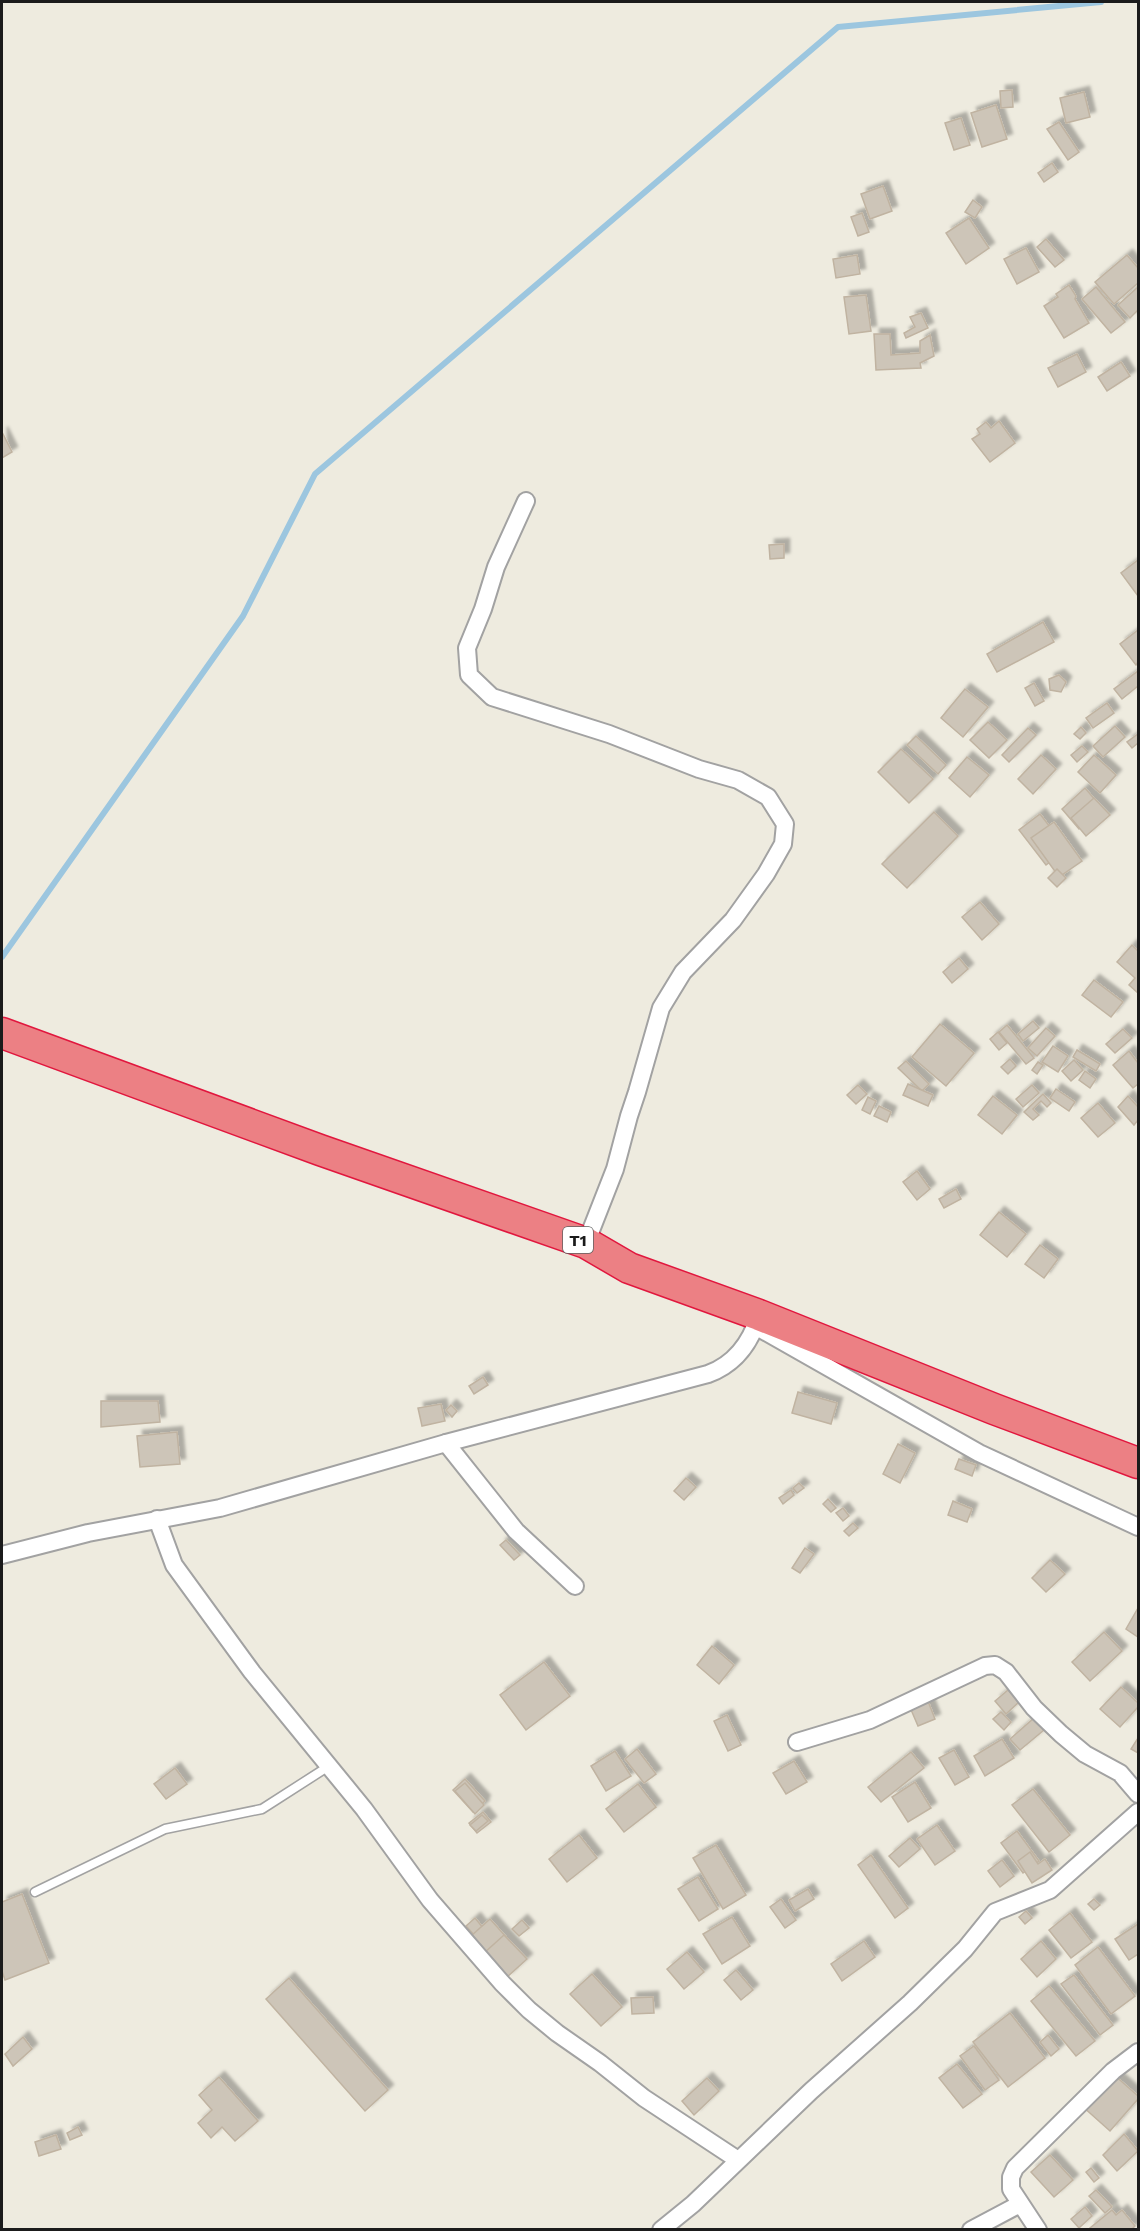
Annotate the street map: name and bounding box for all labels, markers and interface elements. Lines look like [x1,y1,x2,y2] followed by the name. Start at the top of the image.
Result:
[563,1227,593,1253] road number: T1

